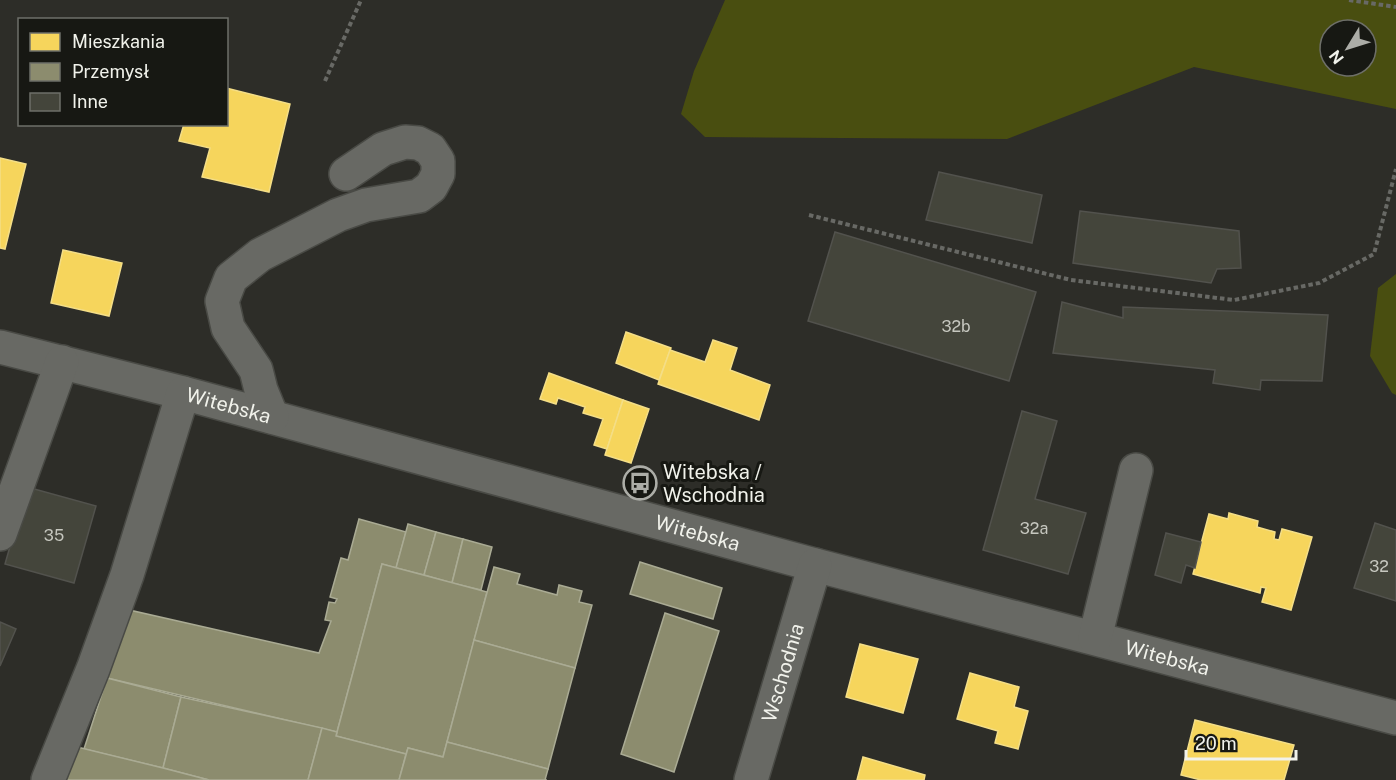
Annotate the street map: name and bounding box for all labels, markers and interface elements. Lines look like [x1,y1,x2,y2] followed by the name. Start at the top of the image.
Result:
[18,18,228,126] legend
[1318,18,1378,78] north arrow
[72,31,165,52] text: Mieszkania
[1325,46,1348,68] text: N
[72,61,150,82] text: Przemysł
[72,91,108,112] text: Inne
[941,317,971,336] house number: 32b
[184,382,274,428] street label: Witebska
[663,460,765,507] place label: Witebska / Wschodnia
[622,465,658,501] bus stop icon: Witebska / Wschodnia
[653,510,743,556] street label: Witebska
[1020,519,1048,538] house number: 32a
[44,526,64,545] house number: 35
[1369,557,1389,576] house number: 32
[757,620,809,725] street label: Wschodnia
[1122,635,1212,680] street label: Witebska
[1186,723,1296,761] scale bar
[1195,733,1237,754] text: 20 m

